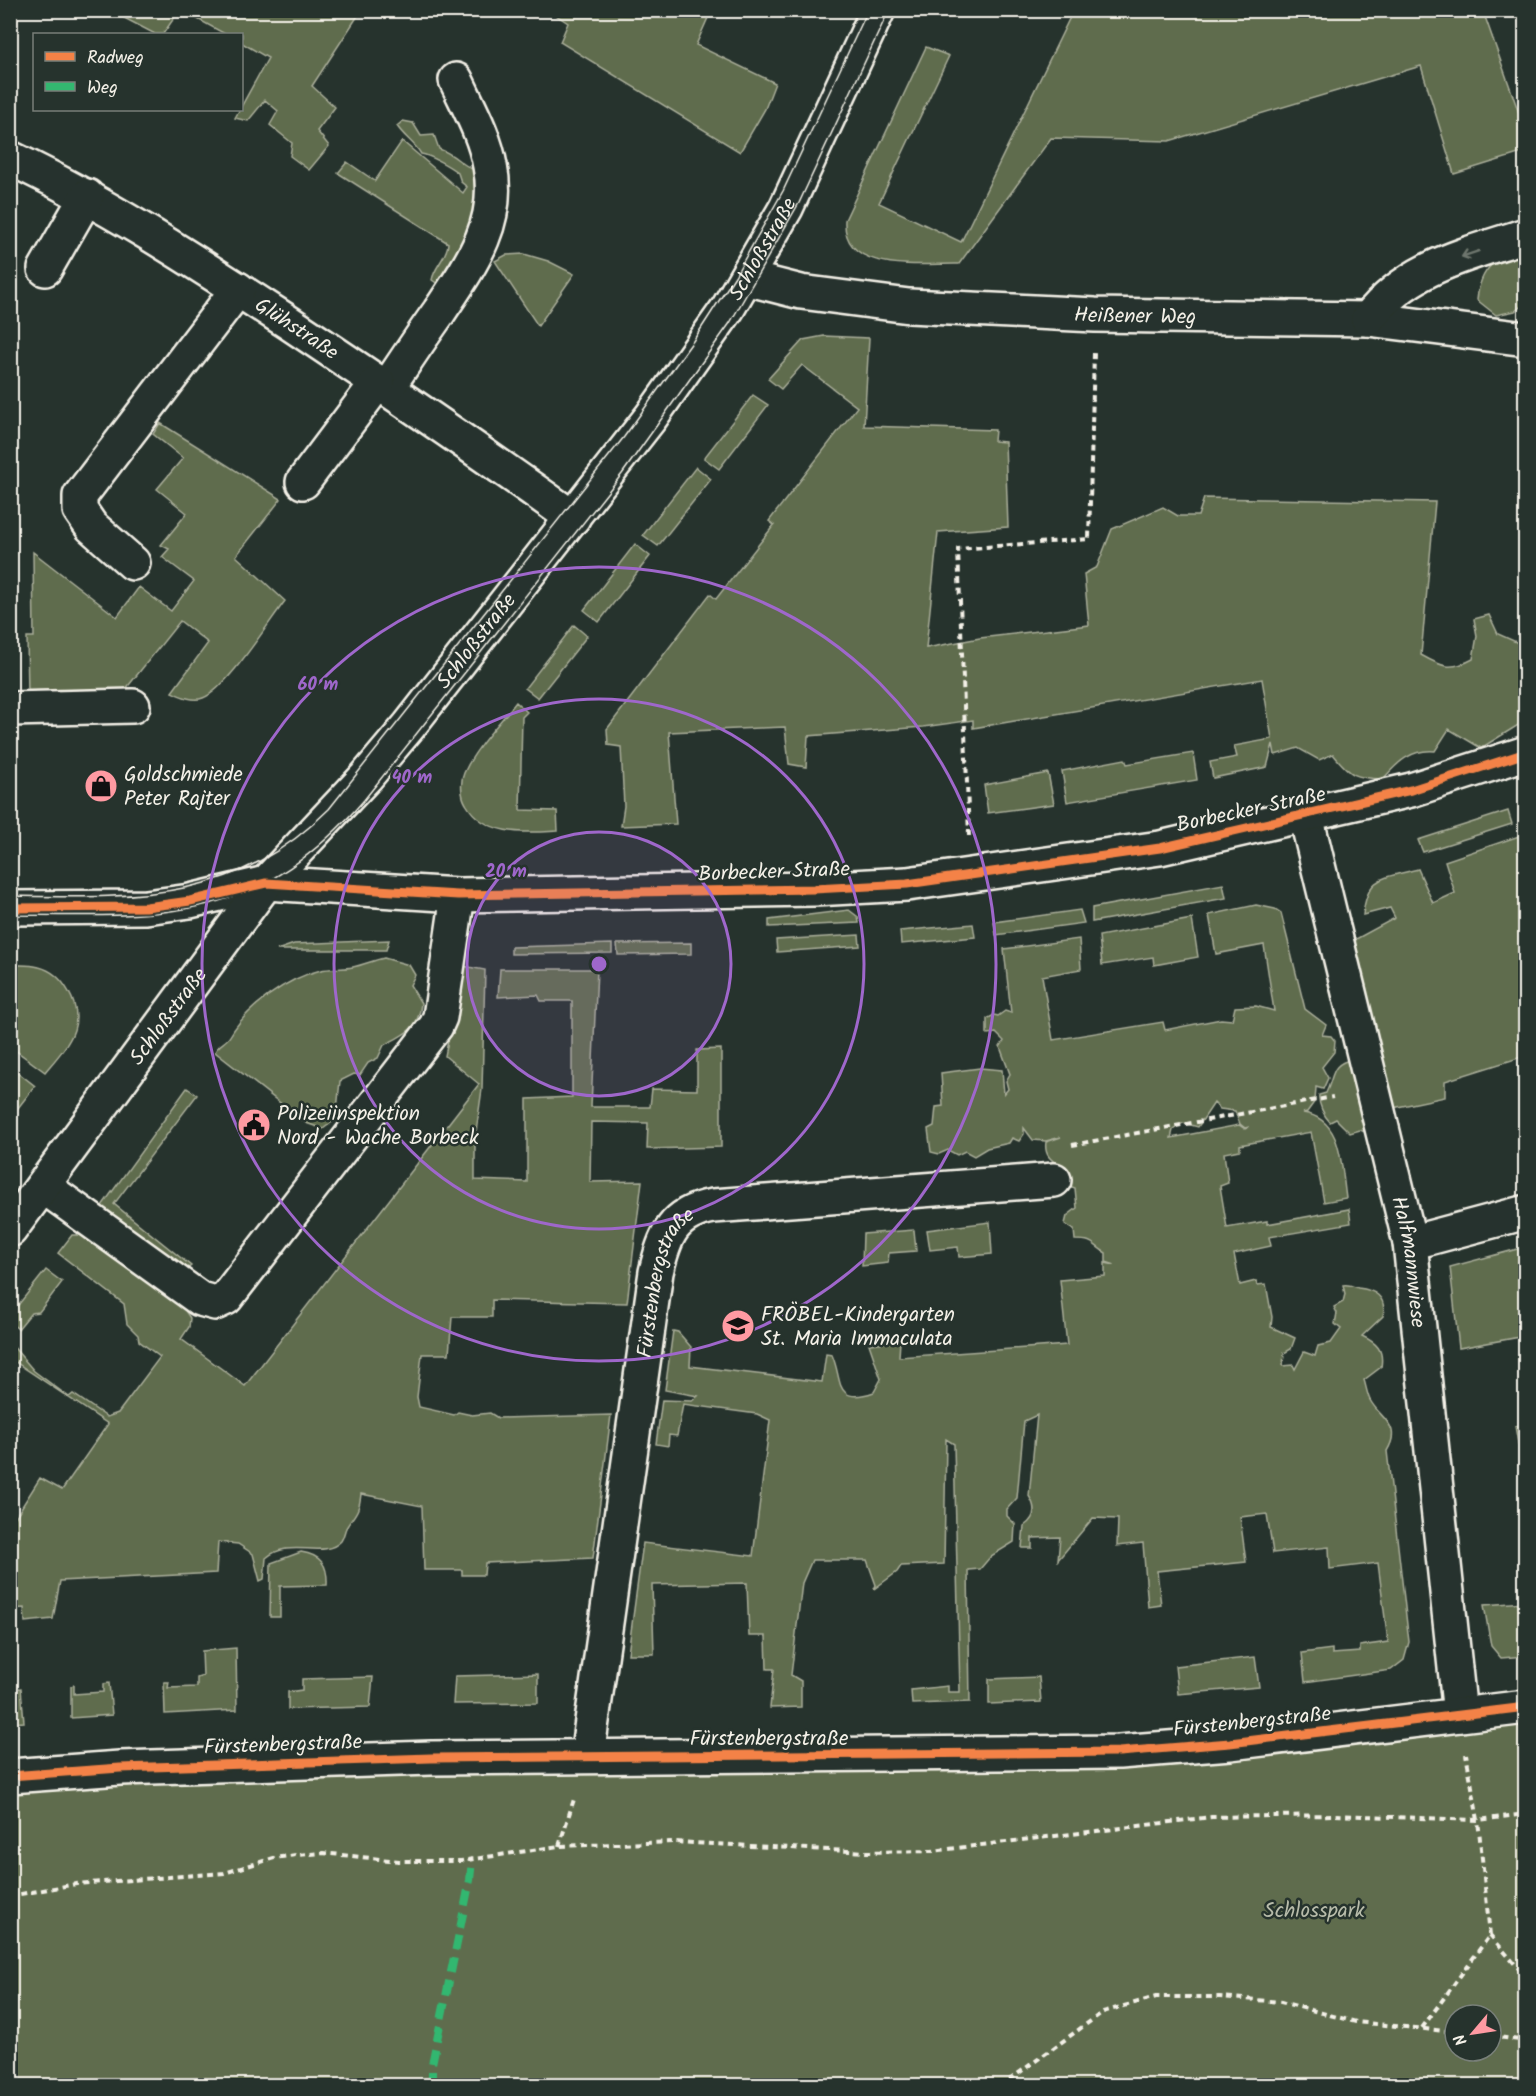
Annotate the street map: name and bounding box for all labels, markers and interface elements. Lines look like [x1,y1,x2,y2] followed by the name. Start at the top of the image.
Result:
[33,33,243,111] legend
[87,44,144,73] text: Radweg
[87,74,118,103] text: Weg
[721,192,807,307] street label: Schloßstraße
[1461,249,1480,260] one-way arrow
[247,289,345,370] street label: Glühstraße
[1073,299,1196,334] street label: Heißener Weg
[429,586,526,697] street label: Schloßstraße
[298,671,339,700] text: 60 m
[124,759,243,816] place label: Goldschmiede Peter Rajter
[392,764,433,793] text: 40 m
[83,768,119,804] shop icon: Goldschmiede Peter Rajter
[1173,778,1330,842] street label: Borbecker Straße
[697,853,851,892] street label: Borbecker Straße
[485,858,527,887] text: 20 m
[589,954,609,974] centre of rings
[122,961,217,1073] street label: Schloßstraße
[277,1098,479,1155] place label: Polizeiinspektion Nord - Wache Borbeck
[236,1107,272,1143] public building icon: Polizeiinspektion Nord - Wache Borbeck
[1381,1193,1434,1330] street label: Halfmannwiese
[629,1199,701,1360] street label: Fürstenbergstraße
[761,1299,955,1356] place label: FRÖBEL-Kindergarten St. Maria Immaculata
[720,1308,756,1344] school or university icon: FRÖBEL-Kindergarten St. Maria Immaculata
[1172,1698,1333,1747] street label: Fürstenbergstraße
[690,1723,849,1756] street label: Fürstenbergstraße
[203,1726,363,1765] street label: Fürstenbergstraße
[1264,1895,1365,1928] park label: Schlosspark
[1443,2003,1503,2063] north arrow
[1448,2029,1475,2050] text: N

